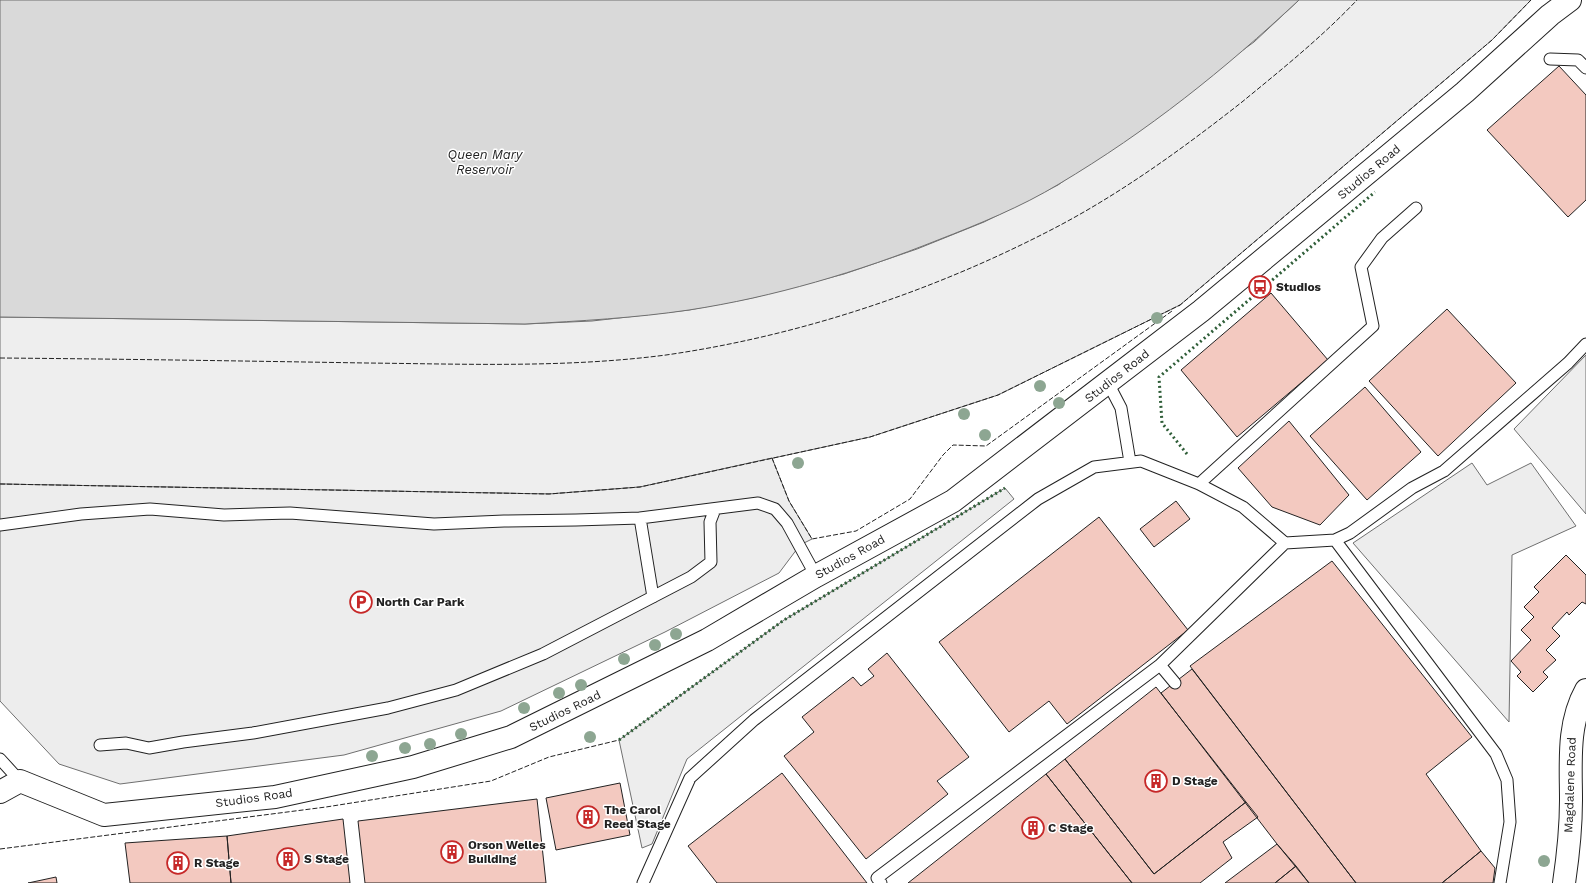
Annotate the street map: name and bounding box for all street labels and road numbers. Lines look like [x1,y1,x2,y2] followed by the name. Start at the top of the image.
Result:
[1335,142,1403,202] street label: Studios Road
[1082,347,1152,405] street label: Studios Road
[813,532,887,582] street label: Studios Road
[527,688,603,734] street label: Studios Road
[1561,737,1579,833] street label: Magdalene Road
[215,786,293,810] street label: Studios Road

